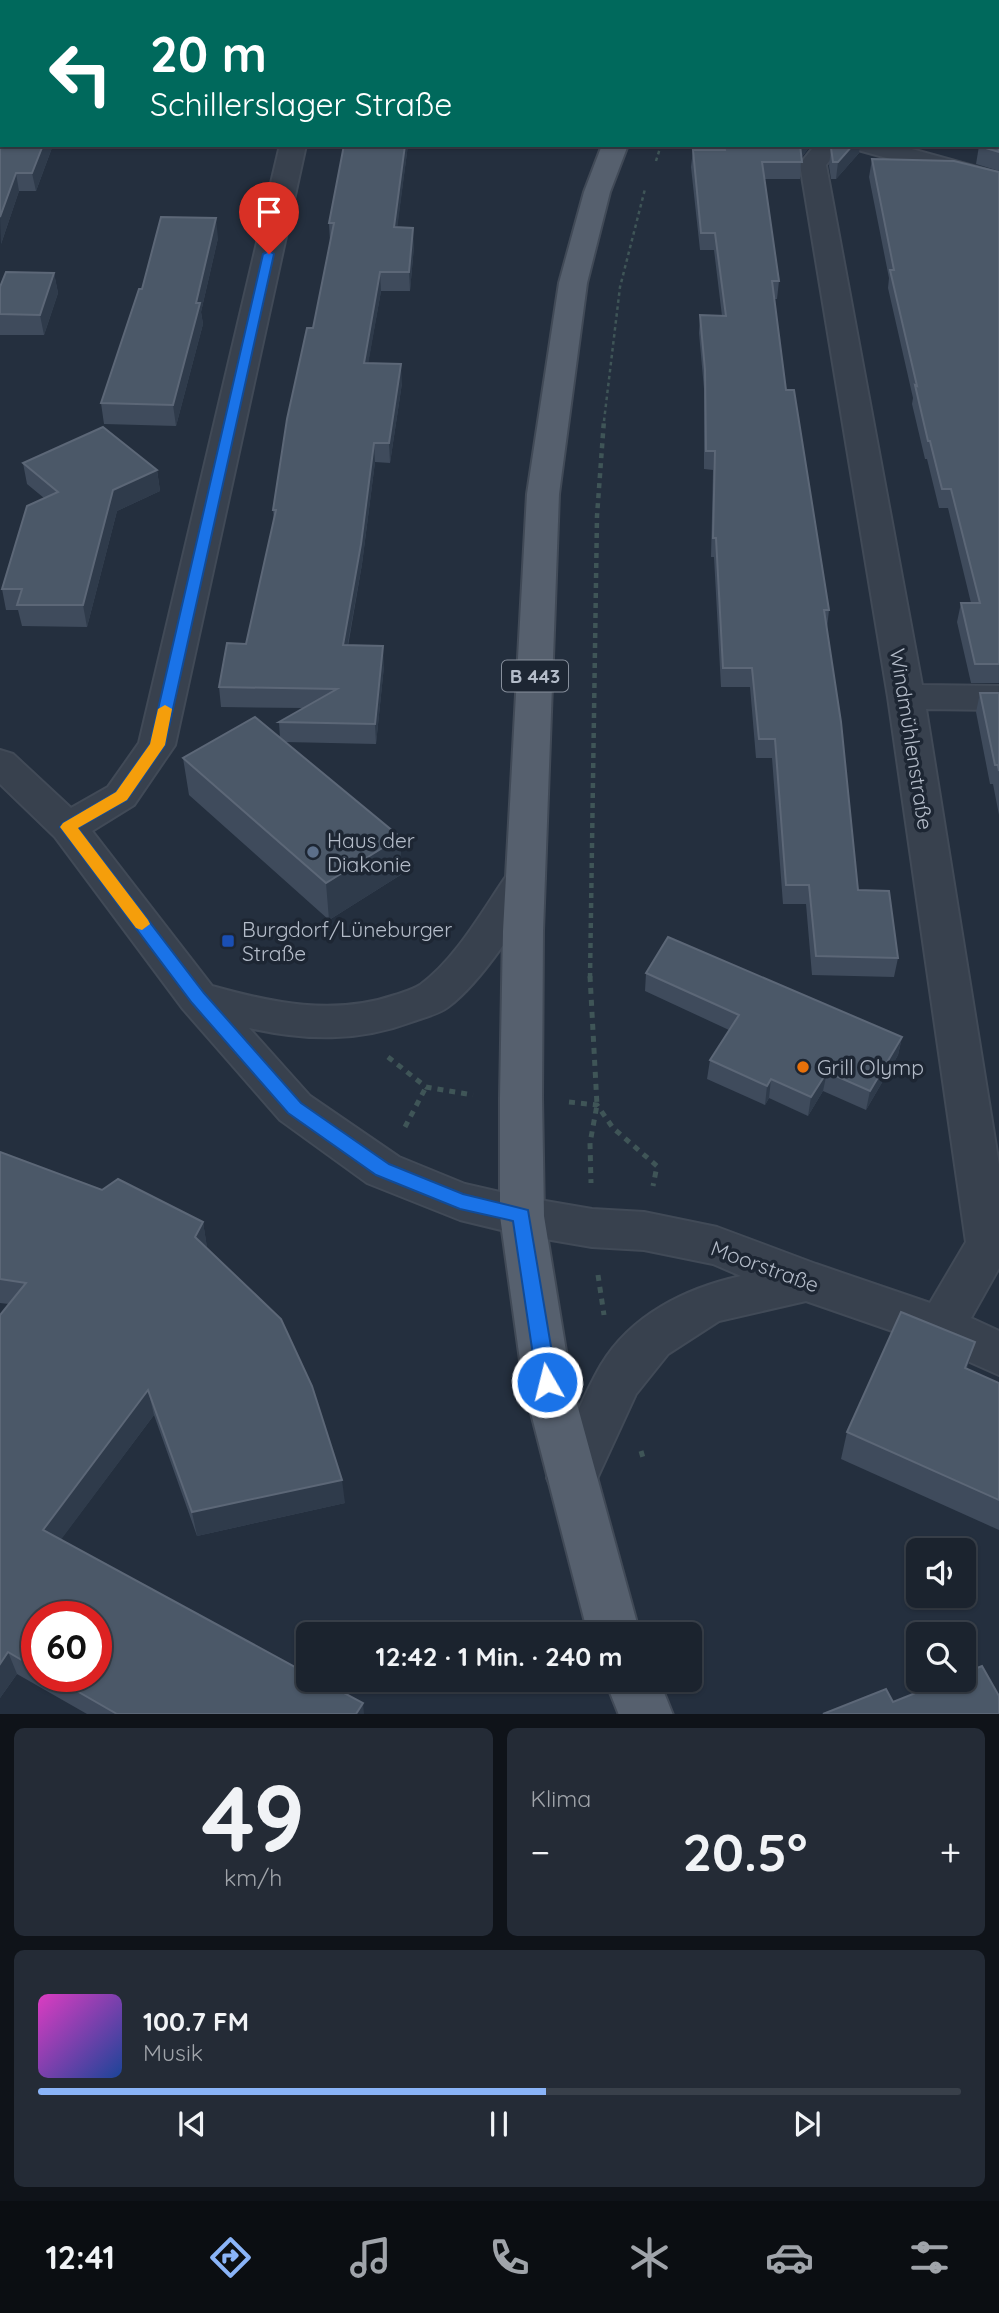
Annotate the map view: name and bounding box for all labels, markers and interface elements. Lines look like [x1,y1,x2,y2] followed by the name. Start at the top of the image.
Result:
[150,23,267,84] text: 20 m
[35,28,126,119] icon: left
[150,84,452,124] text: Schillerslager Straße
[239,182,299,254] pin
[250,193,288,231] icon: arrive
[885,646,939,832] street label: Windmühlenstraße
[502,660,568,692] road number: B 443
[327,827,415,877] place label: Haus der Diakonie
[305,844,321,860] marker: Haus der Diakonie
[242,916,452,966] place label: Burgdorf/Lüneburger Straße
[220,933,236,949] marker: Burgdorf/Lüneburger Straße
[817,1054,924,1080] place label: Grill Olymp
[795,1059,811,1075] marker: Grill Olymp
[707,1234,823,1298] street label: Moorstraße
[510,1345,584,1419] position arrow
[906,1538,976,1692] map controls
[906,1538,976,1608] button: sound
[21,1601,112,1692] speed limit sign: 60
[906,1622,976,1692] button: search
[376,1640,622,1673] text: 12:42 · 1 Min. · 240 m
[202,1760,305,1874] text: 49
[531,1784,591,1813] text: Klima
[682,1819,807,1884] text: 20.5°
[531,1828,550,1876] text: −
[940,1828,961,1876] text: +
[224,1863,282,1892] text: km/h
[143,2005,249,2038] text: 100.7 FM
[143,2038,203,2067] text: Musik
[173,2105,211,2143] icon: previous
[480,2105,518,2143] icon: pause
[788,2105,826,2143] icon: next
[206,2233,255,2282] icon: directions
[346,2233,395,2282] icon: music
[485,2233,534,2282] icon: phone
[625,2233,674,2282] icon: climate
[765,2233,814,2282] icon: car
[905,2233,954,2282] icon: filters
[45,2237,115,2277] text: 12:41

